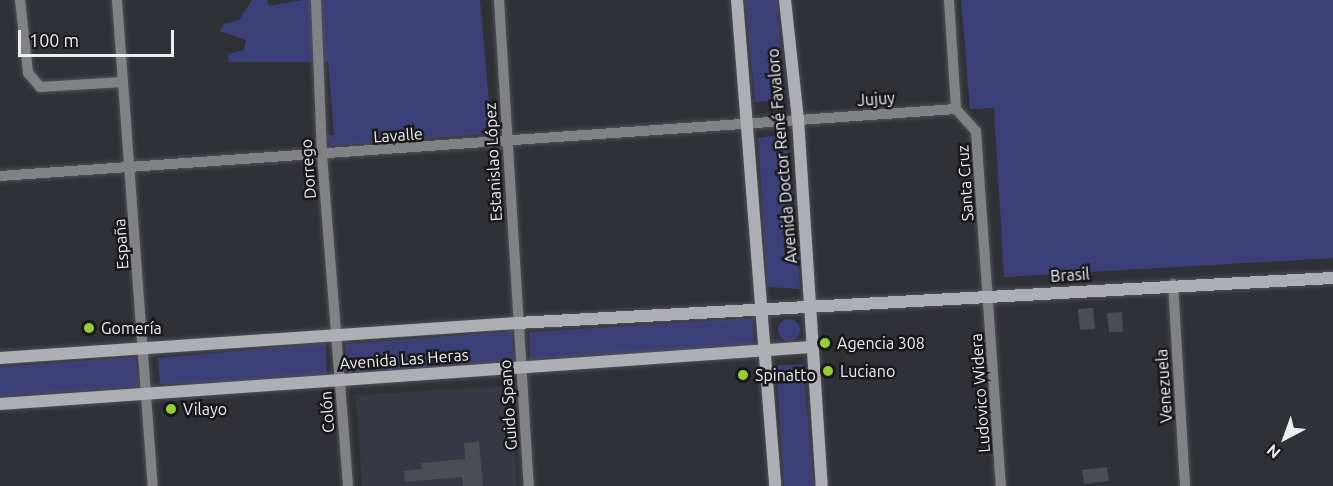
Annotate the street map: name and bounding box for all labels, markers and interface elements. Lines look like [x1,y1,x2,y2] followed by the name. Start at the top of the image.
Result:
[21,18,177,56] scale bar
[29,30,79,50] text: 100 m
[763,48,801,264] street label: Avenida Doctor René Favaloro
[857,88,895,110] street label: Jujuy
[480,102,506,222] street label: Estanislao López
[373,124,423,146] street label: Lavalle
[296,138,320,200] street label: Dorrego
[953,144,977,222] street label: Santa Cruz
[110,218,132,270] street label: España
[1050,264,1090,286] street label: Brasil
[101,318,162,338] place label: Gomería
[82,321,96,335] marker: Gomería
[837,333,925,353] place label: Agencia 308
[966,333,994,453] street label: Ludovico Widera
[818,336,832,350] marker: Agencia 308
[339,345,469,373] street label: Avenida Las Heras
[1152,348,1176,424] street label: Venezuela
[495,359,521,451] street label: Guido Spano
[840,361,895,381] place label: Luciano
[821,364,835,378] marker: Luciano
[755,365,816,385] place label: Spinatto
[736,368,750,382] marker: Spinatto
[316,390,338,434] street label: Colón
[183,399,227,419] place label: Vilayo
[164,402,178,416] marker: Vilayo
[1255,408,1315,468] north arrow
[1263,441,1284,462] text: N

